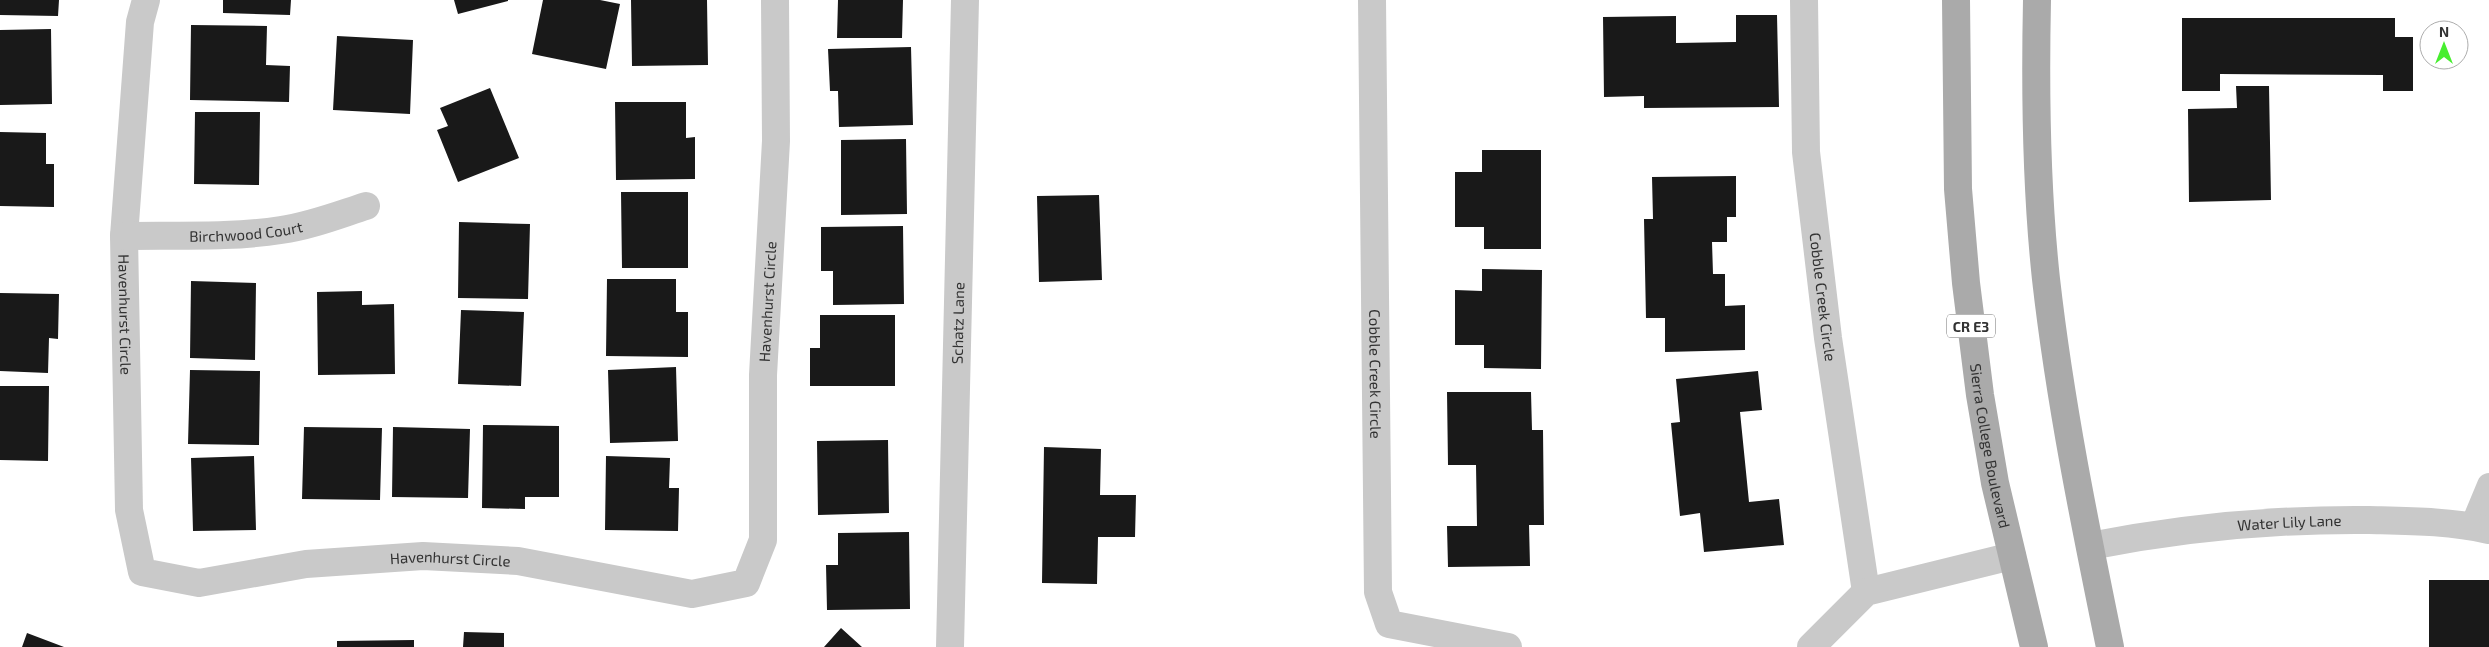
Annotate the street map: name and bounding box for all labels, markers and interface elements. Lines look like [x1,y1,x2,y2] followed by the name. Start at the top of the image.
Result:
[2419,20,2469,70] north arrow
[2439,23,2449,40] text: N
[189,217,304,245] street label: Birchwood Court
[1807,232,1840,363] street label: Cobble Creek Circle
[755,241,779,362] street label: Havenhurst Circle
[115,254,136,375] street label: Havenhurst Circle
[948,282,967,364] street label: Schatz Lane
[1366,309,1385,439] street label: Cobble Creek Circle
[1947,314,1995,338] road number: CR E3
[1967,362,2014,530] street label: Sierra College Boulevard
[2236,511,2342,534] street label: Water Lily Lane
[389,547,511,570] street label: Havenhurst Circle

